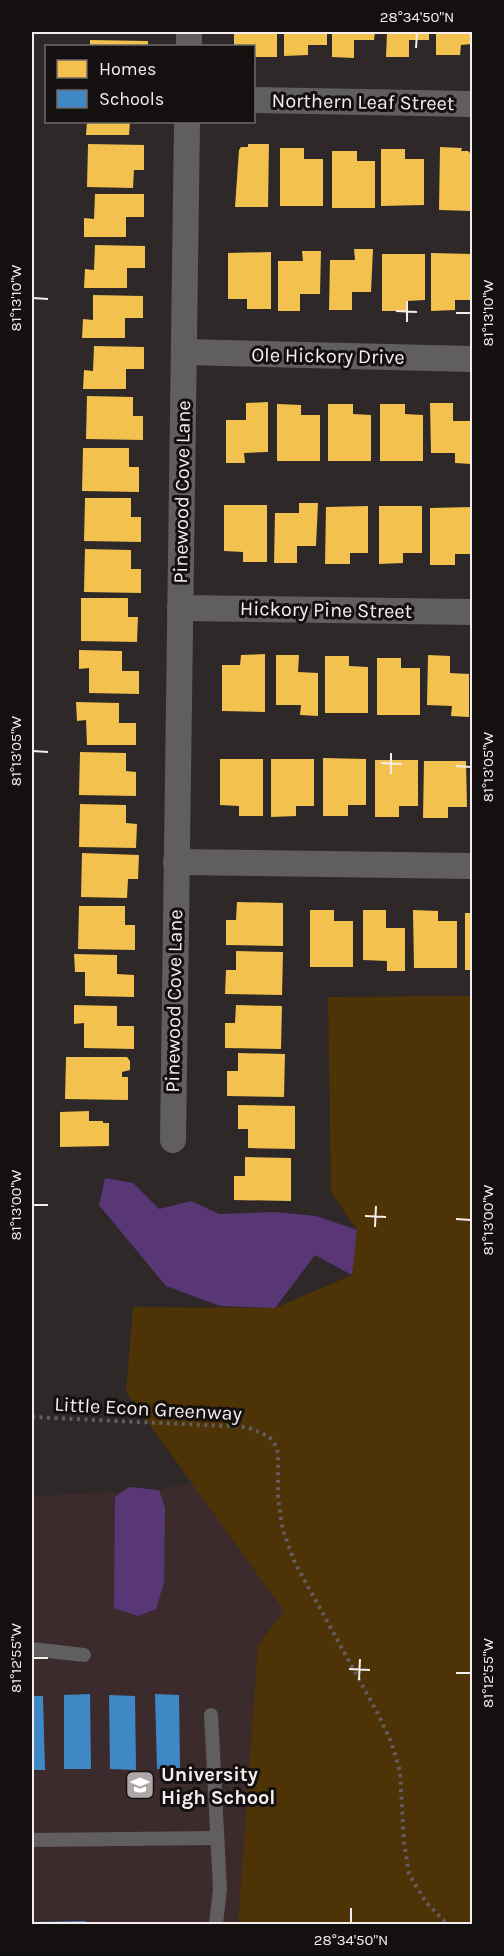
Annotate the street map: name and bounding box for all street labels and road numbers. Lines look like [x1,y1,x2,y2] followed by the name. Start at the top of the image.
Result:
[271,89,455,115] street label: Northern Leaf Street
[251,343,405,369] street label: Ole Hickory Drive
[169,400,195,584] street label: Pinewood Cove Lane
[240,597,413,623] street label: Hickory Pine Street
[161,909,187,1093] street label: Pinewood Cove Lane
[54,1393,242,1425] street label: Little Econ Greenway

